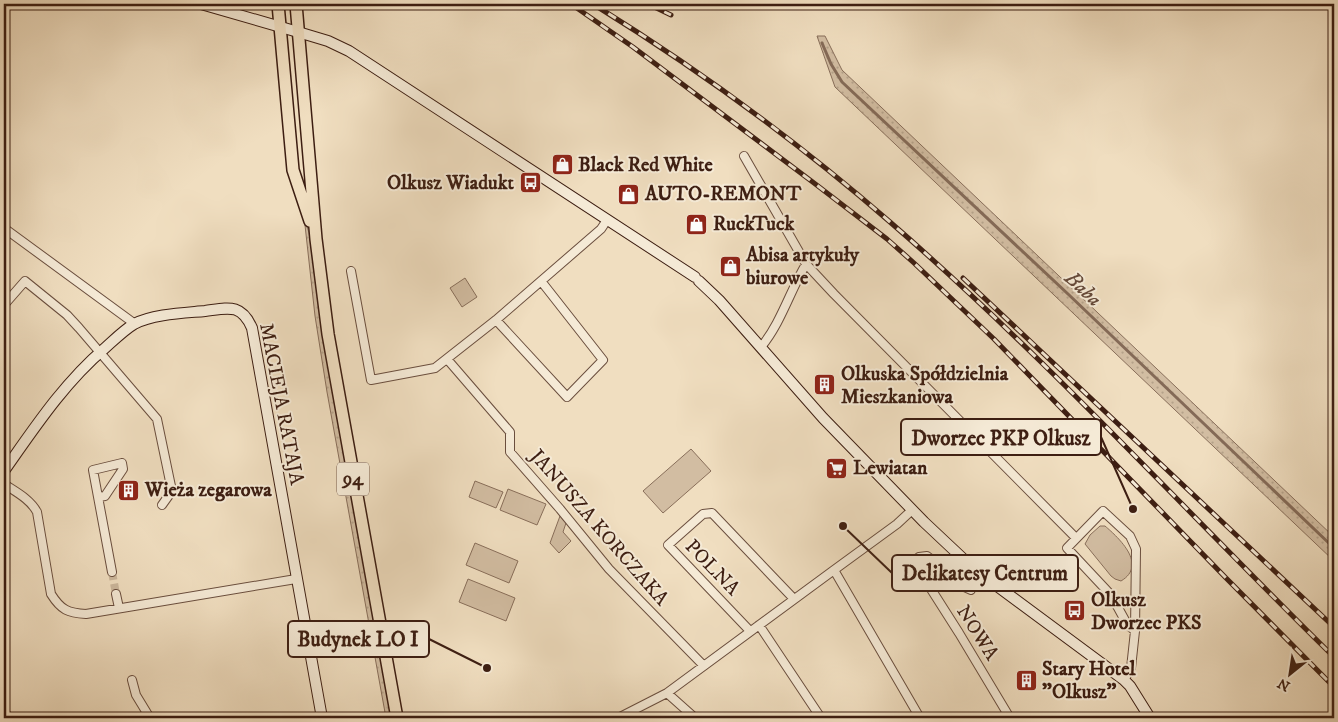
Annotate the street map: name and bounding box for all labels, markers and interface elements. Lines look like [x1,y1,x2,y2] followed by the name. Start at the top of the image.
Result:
[550,153,574,177] shop icon: Black Red White
[578,153,713,178] place label: Black Red White
[387,171,515,196] place label: Olkusz Wiadukt
[518,171,542,195] bus stop icon: Olkusz Wiadukt
[617,182,641,206] shop icon: AUTO-REMONT
[644,182,802,207] place label: AUTO-REMONT
[685,212,709,236] shop icon: RuckTuck
[713,212,796,237] place label: RuckTuck
[745,243,860,291] place label: Abisa artykuły biurowe
[718,254,742,278] shop icon: Abisa artykuły biurowe
[1058,265,1107,312] water label: Baba
[253,321,309,487] street label: MACIEJA RATAJA
[841,362,1009,410] place label: Olkuska Spółdzielnia Mieszkaniowa
[813,373,837,397] building icon: Olkuska Spółdzielnia Mieszkaniowa
[901,419,1101,455] callout: Dworzec PKP Olkusz
[911,426,1092,452] text: Dworzec PKP Olkusz
[523,443,674,612] street label: JANUSZA KORCZAKA
[825,456,849,480] supermarket icon: Lewiatan
[853,456,928,481] place label: Lewiatan
[337,462,369,496] road number: 94
[117,478,141,502] building icon: Wieża zegarowa
[144,478,272,503] place label: Wieża zegarowa
[679,535,745,602] street label: POLNA
[892,555,1078,591] callout: Delikatesy Centrum
[902,561,1068,587] text: Delikatesy Centrum
[1091,588,1201,636] place label: Olkusz Dworzec PKS
[1063,599,1087,623] bus stop icon: Olkusz Dworzec PKS
[950,601,1004,666] street label: NOWA
[288,621,429,657] callout: Budynek LO I
[297,627,419,653] text: Budynek LO I
[1266,650,1316,700] north arrow
[1042,657,1137,705] place label: Stary Hotel "Olkusz"
[1014,669,1038,693] building icon: Stary Hotel "Olkusz"
[1274,673,1293,695] text: N

